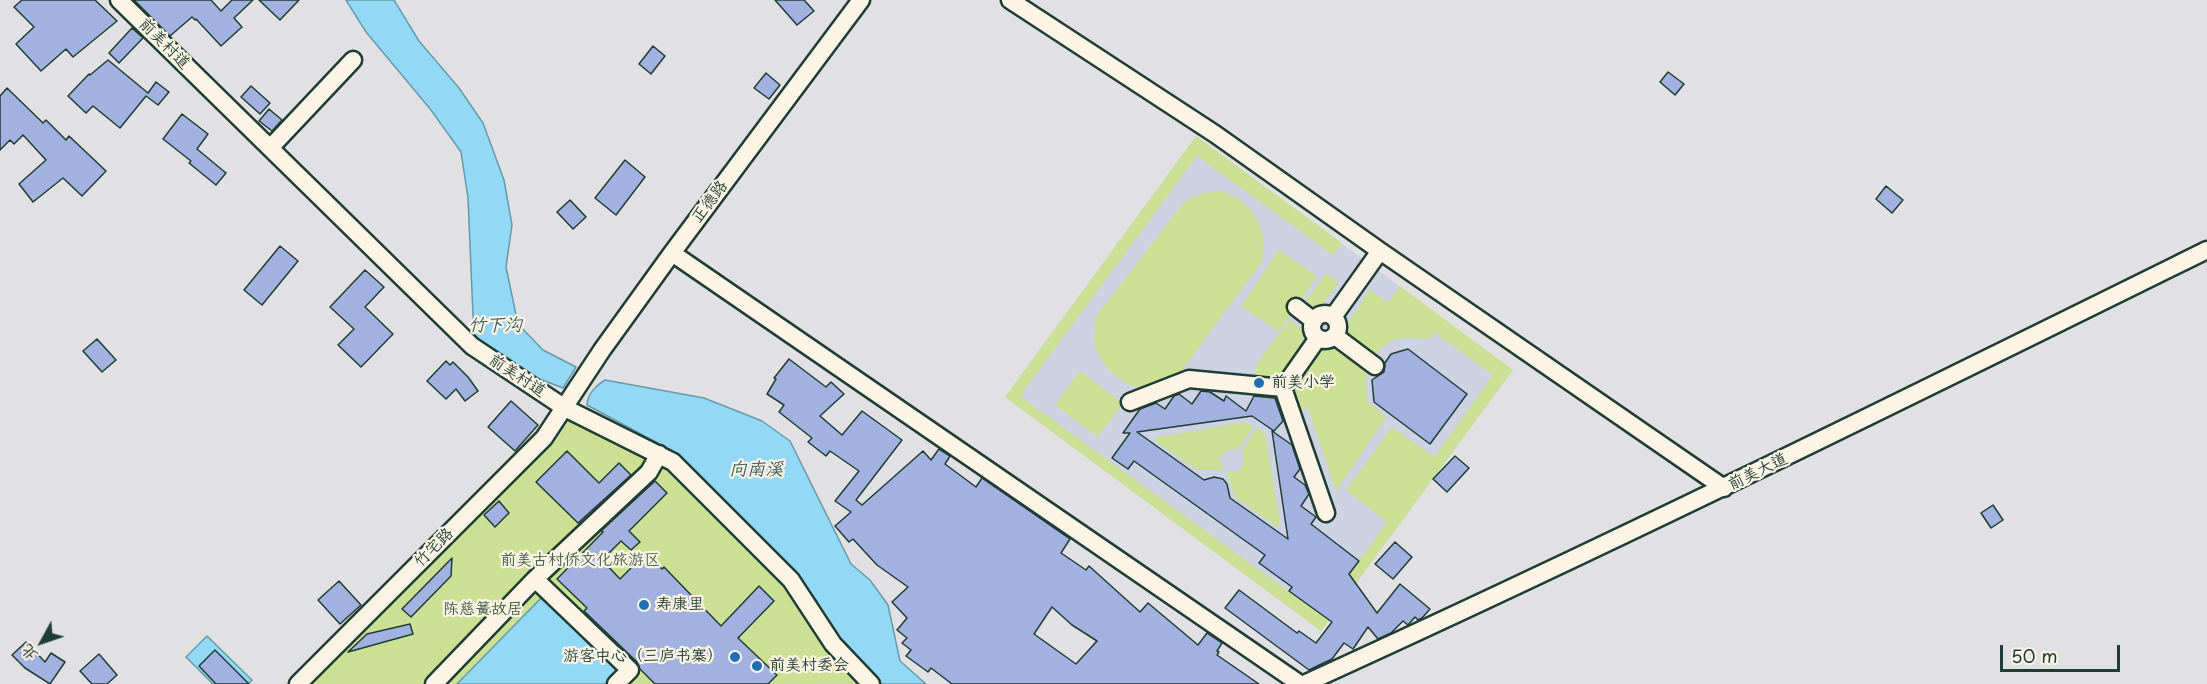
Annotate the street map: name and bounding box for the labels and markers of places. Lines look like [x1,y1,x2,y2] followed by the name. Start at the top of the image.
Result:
[1271,373,1335,393] place label: 前美小学
[1252,376,1266,390] marker: 前美小学
[656,595,704,615] place label: 寿康里
[637,598,651,612] marker: 寿康里
[563,647,723,667] place label: 游客中心（三庐书寨）
[728,650,742,664] marker: 游客中心（三庐书寨）
[769,656,849,676] place label: 前美村委会
[750,659,764,673] marker: 前美村委会

